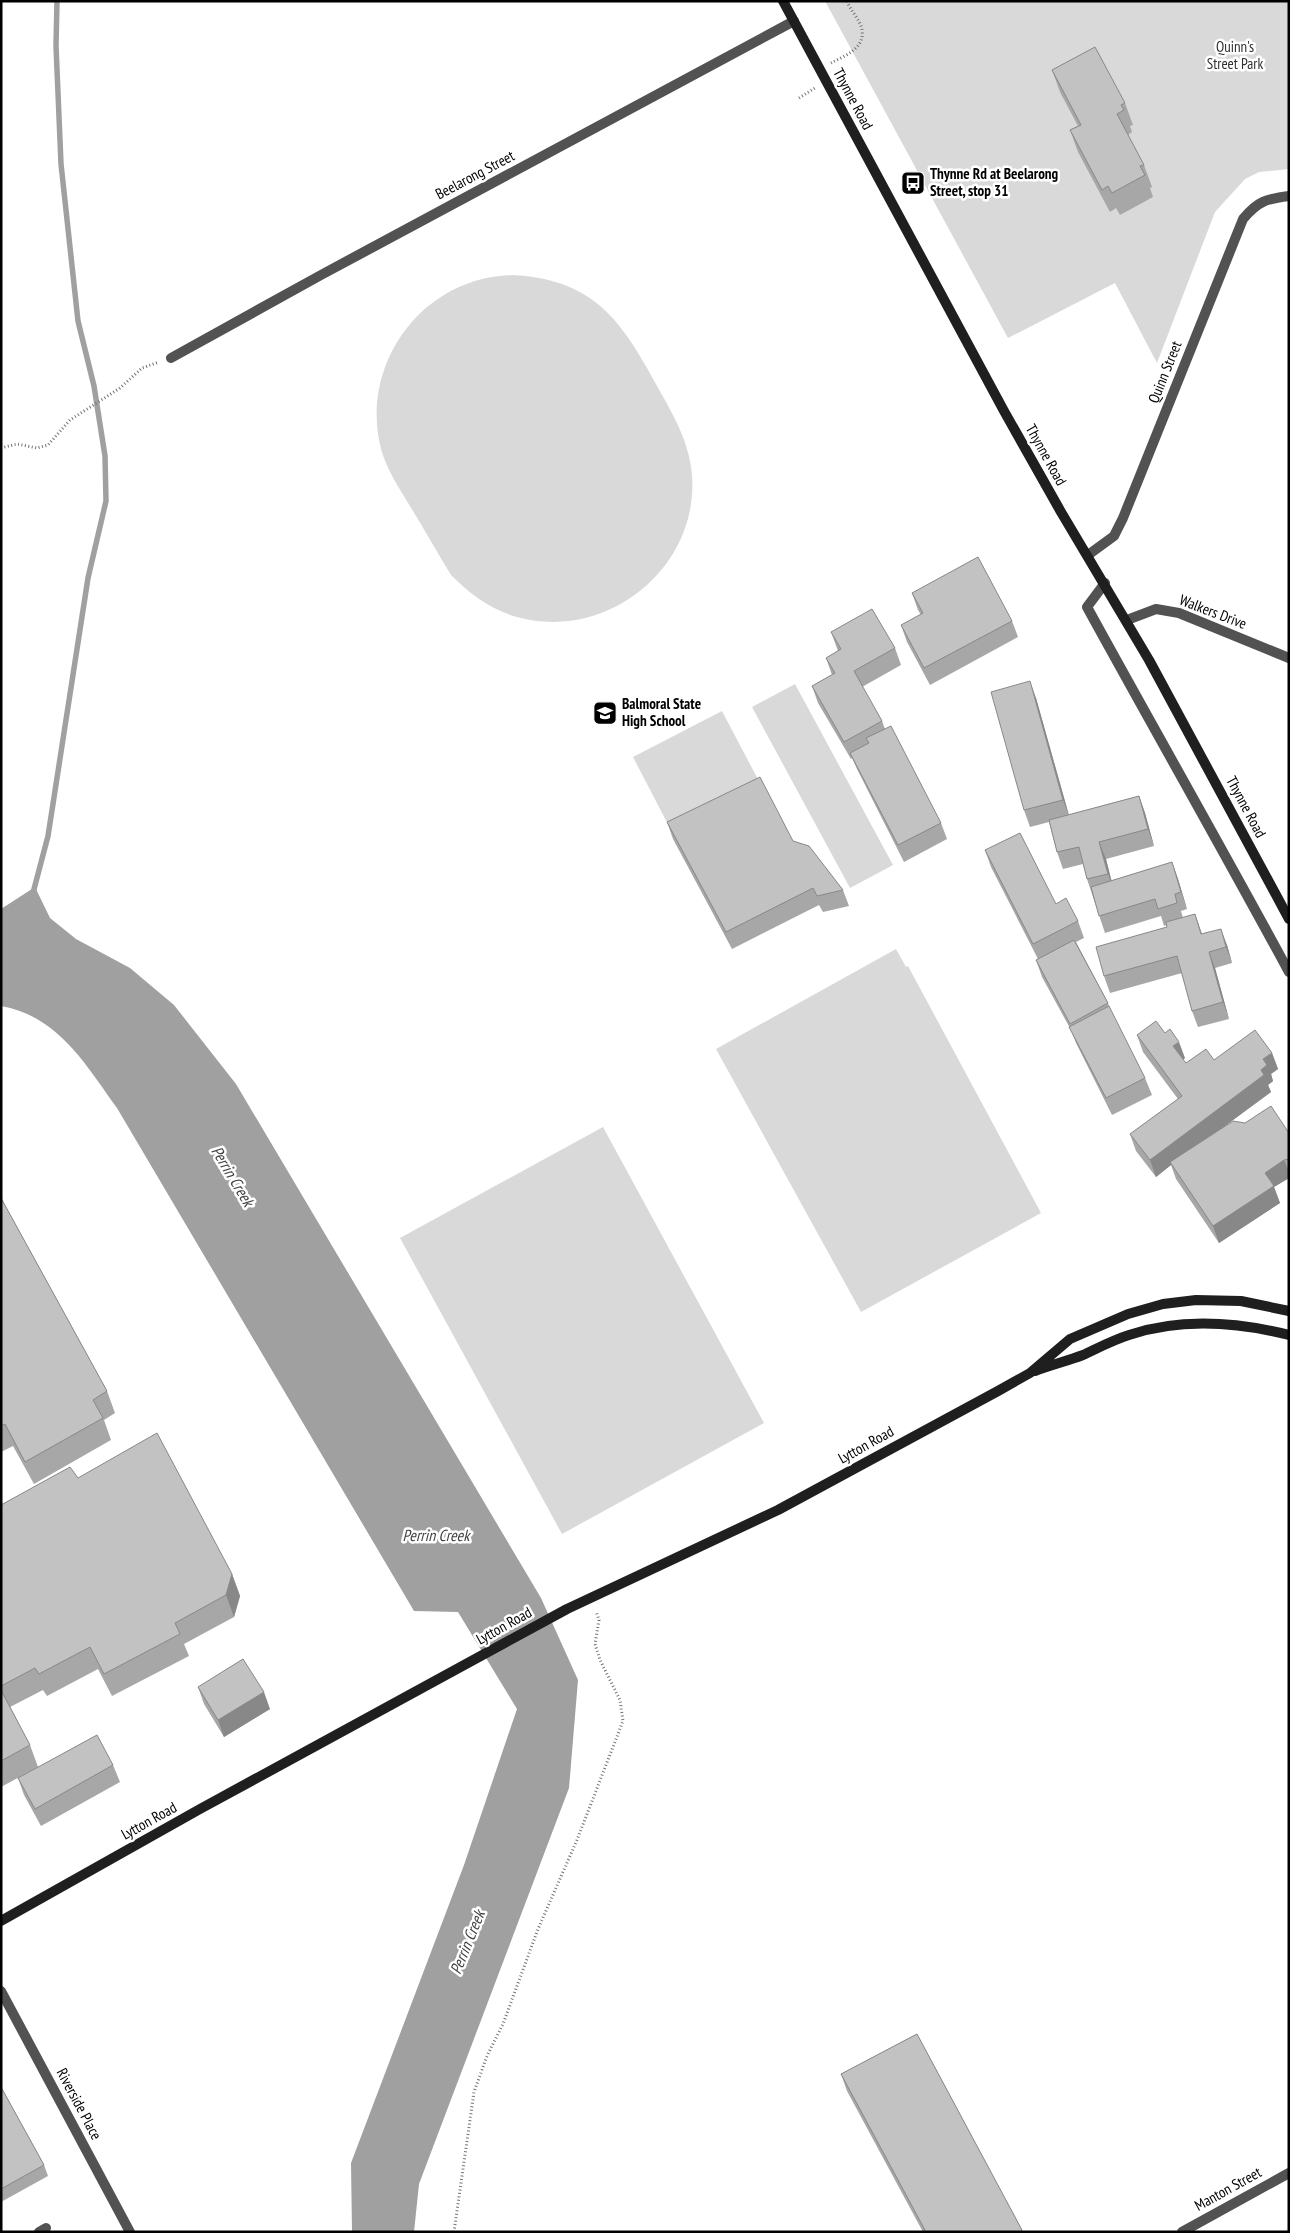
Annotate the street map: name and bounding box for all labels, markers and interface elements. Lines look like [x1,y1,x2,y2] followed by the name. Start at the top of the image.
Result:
[1207,37,1263,73] park label: Quinn's Street Park
[829,65,878,133] street label: Thynne Road
[432,146,518,203] street label: Beelarong Street
[930,164,1059,200] place label: Thynne Rd at Beelarong Street, stop 31
[900,170,926,196] bus stop icon: Thynne Rd at Beelarong Street, stop 31
[1143,338,1186,406] street label: Quinn Street
[1022,421,1071,489] street label: Thynne Road
[1177,590,1250,633] street label: Walkers Drive
[622,694,701,730] place label: Balmoral State High School
[592,700,618,726] school or university icon: Balmoral State High School
[1222,773,1271,841] street label: Thynne Road
[207,1142,260,1211] water label: Perrin Creek
[835,1422,897,1468] street label: Lytton Road
[403,1525,471,1545] water label: Perrin Creek
[473,1603,535,1649] street label: Lytton Road
[118,1798,180,1844] street label: Lytton Road
[445,1906,489,1977] water label: Perrin Creek
[53,2065,106,2143] street label: Riverside Place
[1191,2162,1264,2215] street label: Manton Street

